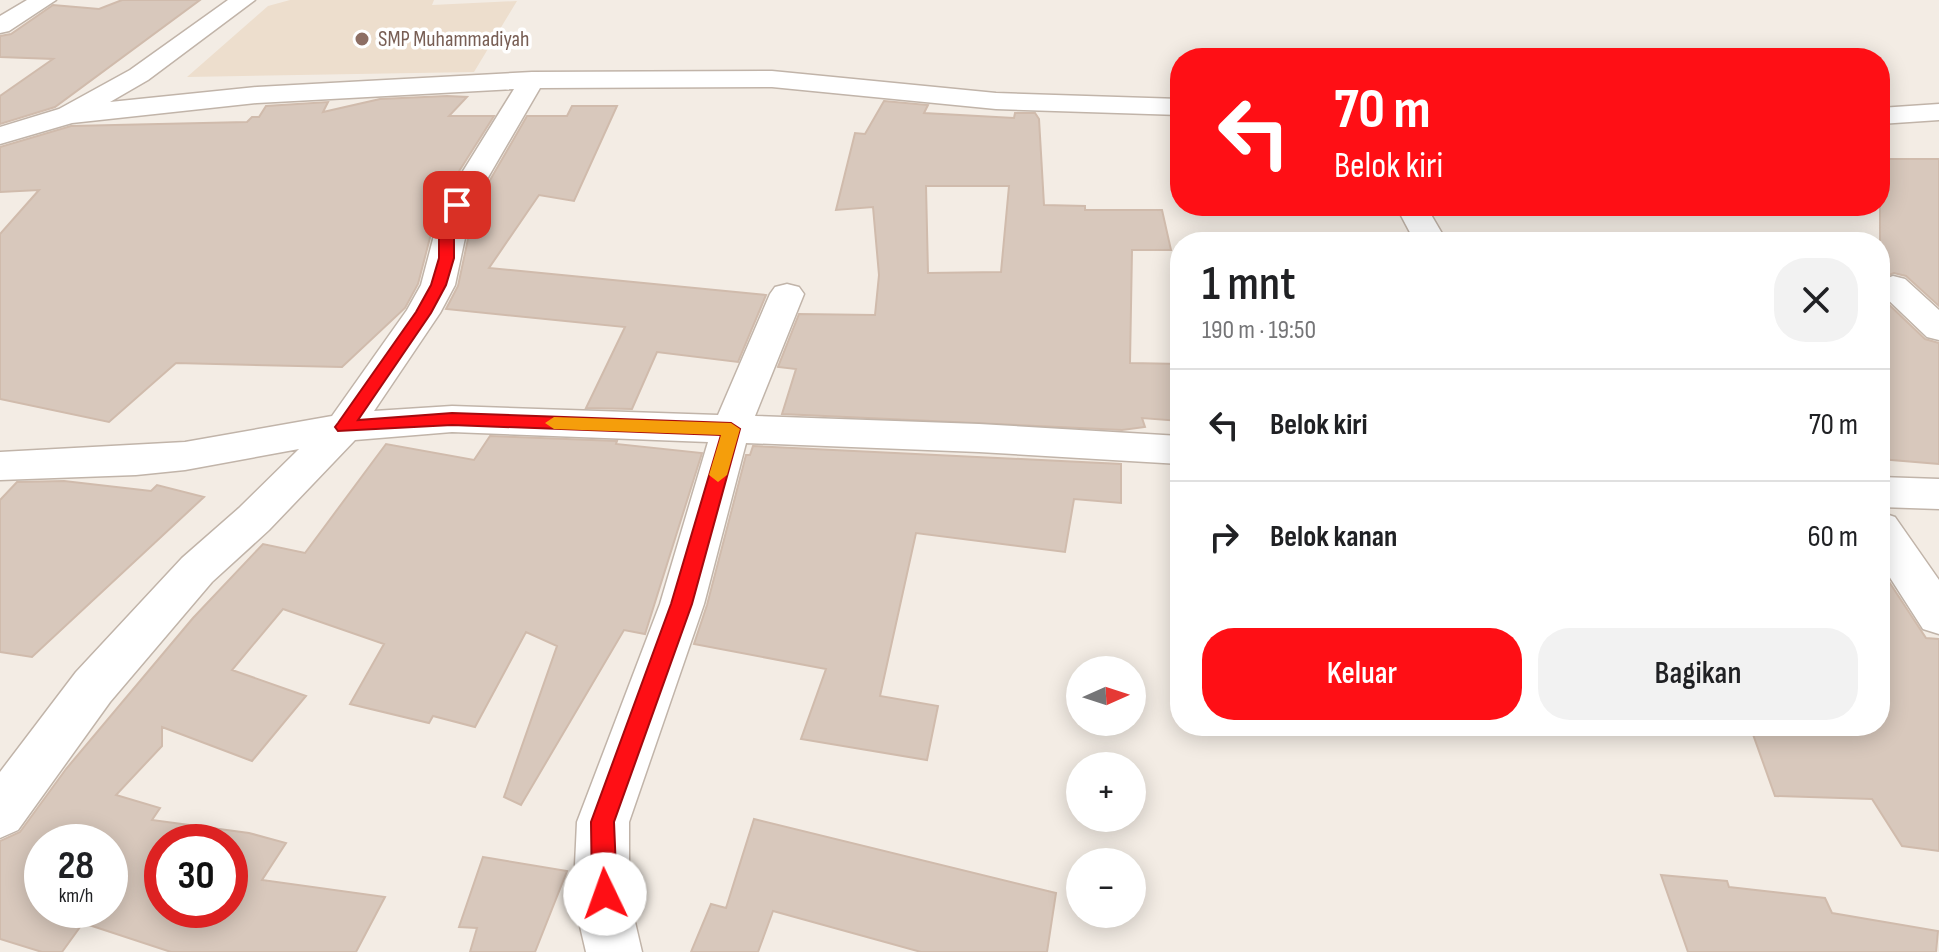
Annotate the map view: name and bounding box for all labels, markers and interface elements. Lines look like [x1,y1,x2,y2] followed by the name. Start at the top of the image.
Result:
[378,26,529,53] place label: SMP Muhammadiyah
[353,30,371,48] marker: SMP Muhammadiyah
[1334,77,1431,144] text: 70 m
[1202,80,1306,184] icon: left
[1334,145,1443,188] text: Belok kiri
[423,171,491,239] pin
[435,183,479,227] icon: arrive
[1202,256,1296,313] text: 1 mnt
[1774,258,1858,342] button: close
[1202,315,1316,346] text: 190 m · 19:50
[1202,403,1246,447] icon: left
[1270,407,1368,443] text: Belok kiri
[1809,407,1858,443] text: 70 m
[1202,515,1246,559] icon: right
[1270,519,1397,555] text: Belok kanan
[1807,519,1858,555] text: 60 m
[1202,628,1522,720] button: Keluar
[1538,628,1858,720] button: Bagikan
[1066,656,1146,736] north arrow
[1066,656,1146,928] map controls
[1066,752,1146,832] button: +
[144,824,248,928] speed limit sign: 30
[58,842,94,890] text: 28
[1066,848,1146,928] button: −
[563,852,647,936] position arrow
[59,884,93,908] text: km/h

